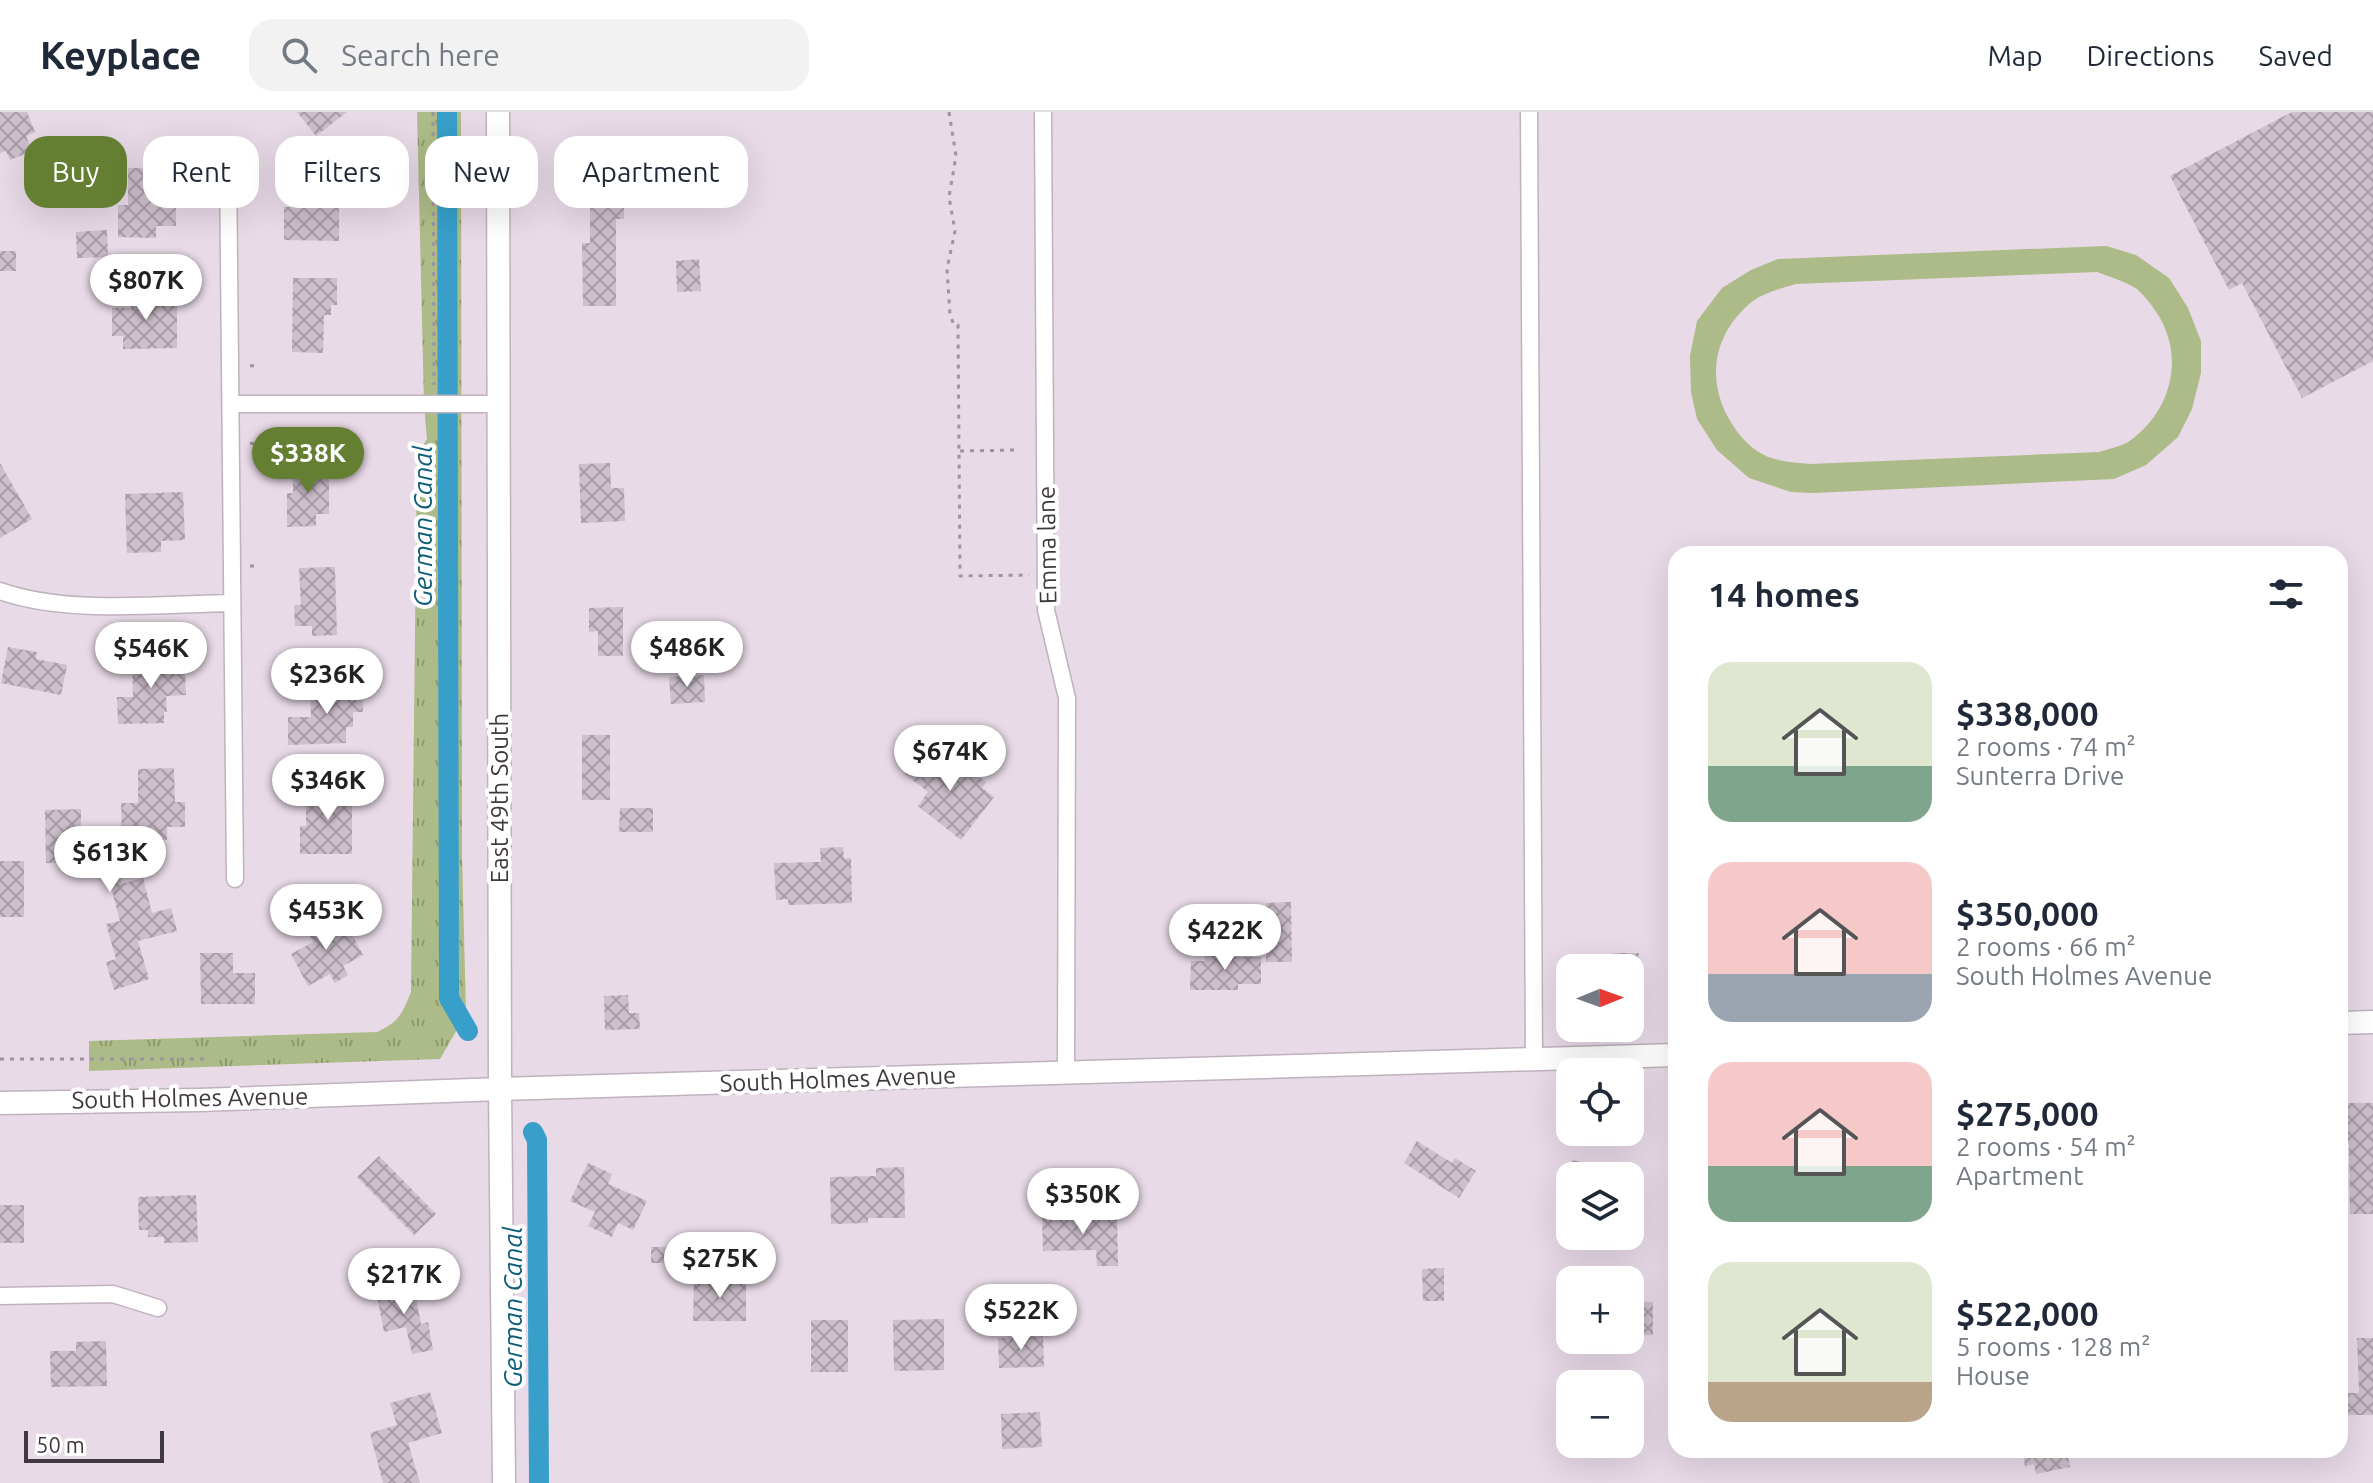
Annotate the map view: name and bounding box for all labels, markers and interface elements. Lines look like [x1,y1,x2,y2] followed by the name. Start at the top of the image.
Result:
[249,19,809,91] search box
[277,33,321,77] icon: search
[40,34,201,76] text: Keyplace
[341,38,500,72] text: Search here
[1987,40,2043,71] text: Map
[2087,40,2214,71] text: Directions
[2258,40,2333,71] text: Saved
[24,136,127,208] chip: Buy
[143,136,259,208] chip: Rent
[275,136,409,208] chip: Filters
[425,136,538,208] chip: New
[554,136,748,208] chip: Apartment
[90,254,202,322] pin: $807K
[108,265,184,294] text: $807K
[252,427,364,495] pin: $338K
[270,438,346,467] text: $338K
[408,445,437,607] water label: German Canal
[1032,486,1062,604] street label: Emma lane
[2264,572,2308,616] icon: filters
[1708,575,1860,613] text: 14 homes
[631,621,743,689] pin: $486K
[95,622,207,690] pin: $546K
[649,632,725,661] text: $486K
[113,633,189,662] text: $546K
[271,648,383,716] pin: $236K
[289,659,365,688] text: $236K
[1772,694,1868,790] icon: home
[1956,694,2099,732] text: $338,000
[486,713,513,883] street label: East 49th South
[894,725,1006,793] pin: $674K
[1956,732,2136,761] text: 2 rooms · 74 m²
[912,736,988,765] text: $674K
[272,754,384,822] pin: $346K
[1956,761,2124,790] text: Sunterra Drive
[290,765,366,794] text: $346K
[54,826,166,894] pin: $613K
[72,837,148,866] text: $613K
[270,884,382,952] pin: $453K
[1772,894,1868,990] icon: home
[1956,894,2099,932] text: $350,000
[288,895,364,924] text: $453K
[1169,904,1281,972] pin: $422K
[1187,915,1263,944] text: $422K
[1956,932,2136,961] text: 2 rooms · 66 m²
[1556,954,1644,1042] north arrow
[1556,954,1644,1458] map controls
[1956,961,2212,990] text: South Holmes Avenue
[1556,1058,1644,1146] button: locate
[719,1061,957,1097] street label: South Holmes Avenue
[71,1082,309,1114] street label: South Holmes Avenue
[1772,1094,1868,1190] icon: home
[1956,1094,2099,1132] text: $275,000
[1956,1132,2136,1161] text: 2 rooms · 54 m²
[1956,1161,2083,1190] text: Apartment
[1556,1162,1644,1250] button: layers
[1027,1168,1139,1236] pin: $350K
[1045,1179,1121,1208] text: $350K
[498,1226,527,1388] water label: German Canal
[664,1232,776,1300] pin: $275K
[682,1243,758,1272] text: $275K
[348,1248,460,1316] pin: $217K
[366,1259,442,1288] text: $217K
[1556,1266,1644,1354] button: +
[965,1284,1077,1352] pin: $522K
[1772,1294,1868,1390] icon: home
[1956,1294,2099,1332] text: $522,000
[983,1295,1059,1324] text: $522K
[1956,1332,2151,1361] text: 5 rooms · 128 m²
[1956,1361,2030,1390] text: House
[1556,1370,1644,1458] button: −
[24,1427,164,1463] scale bar
[36,1432,85,1457] text: 50 m

